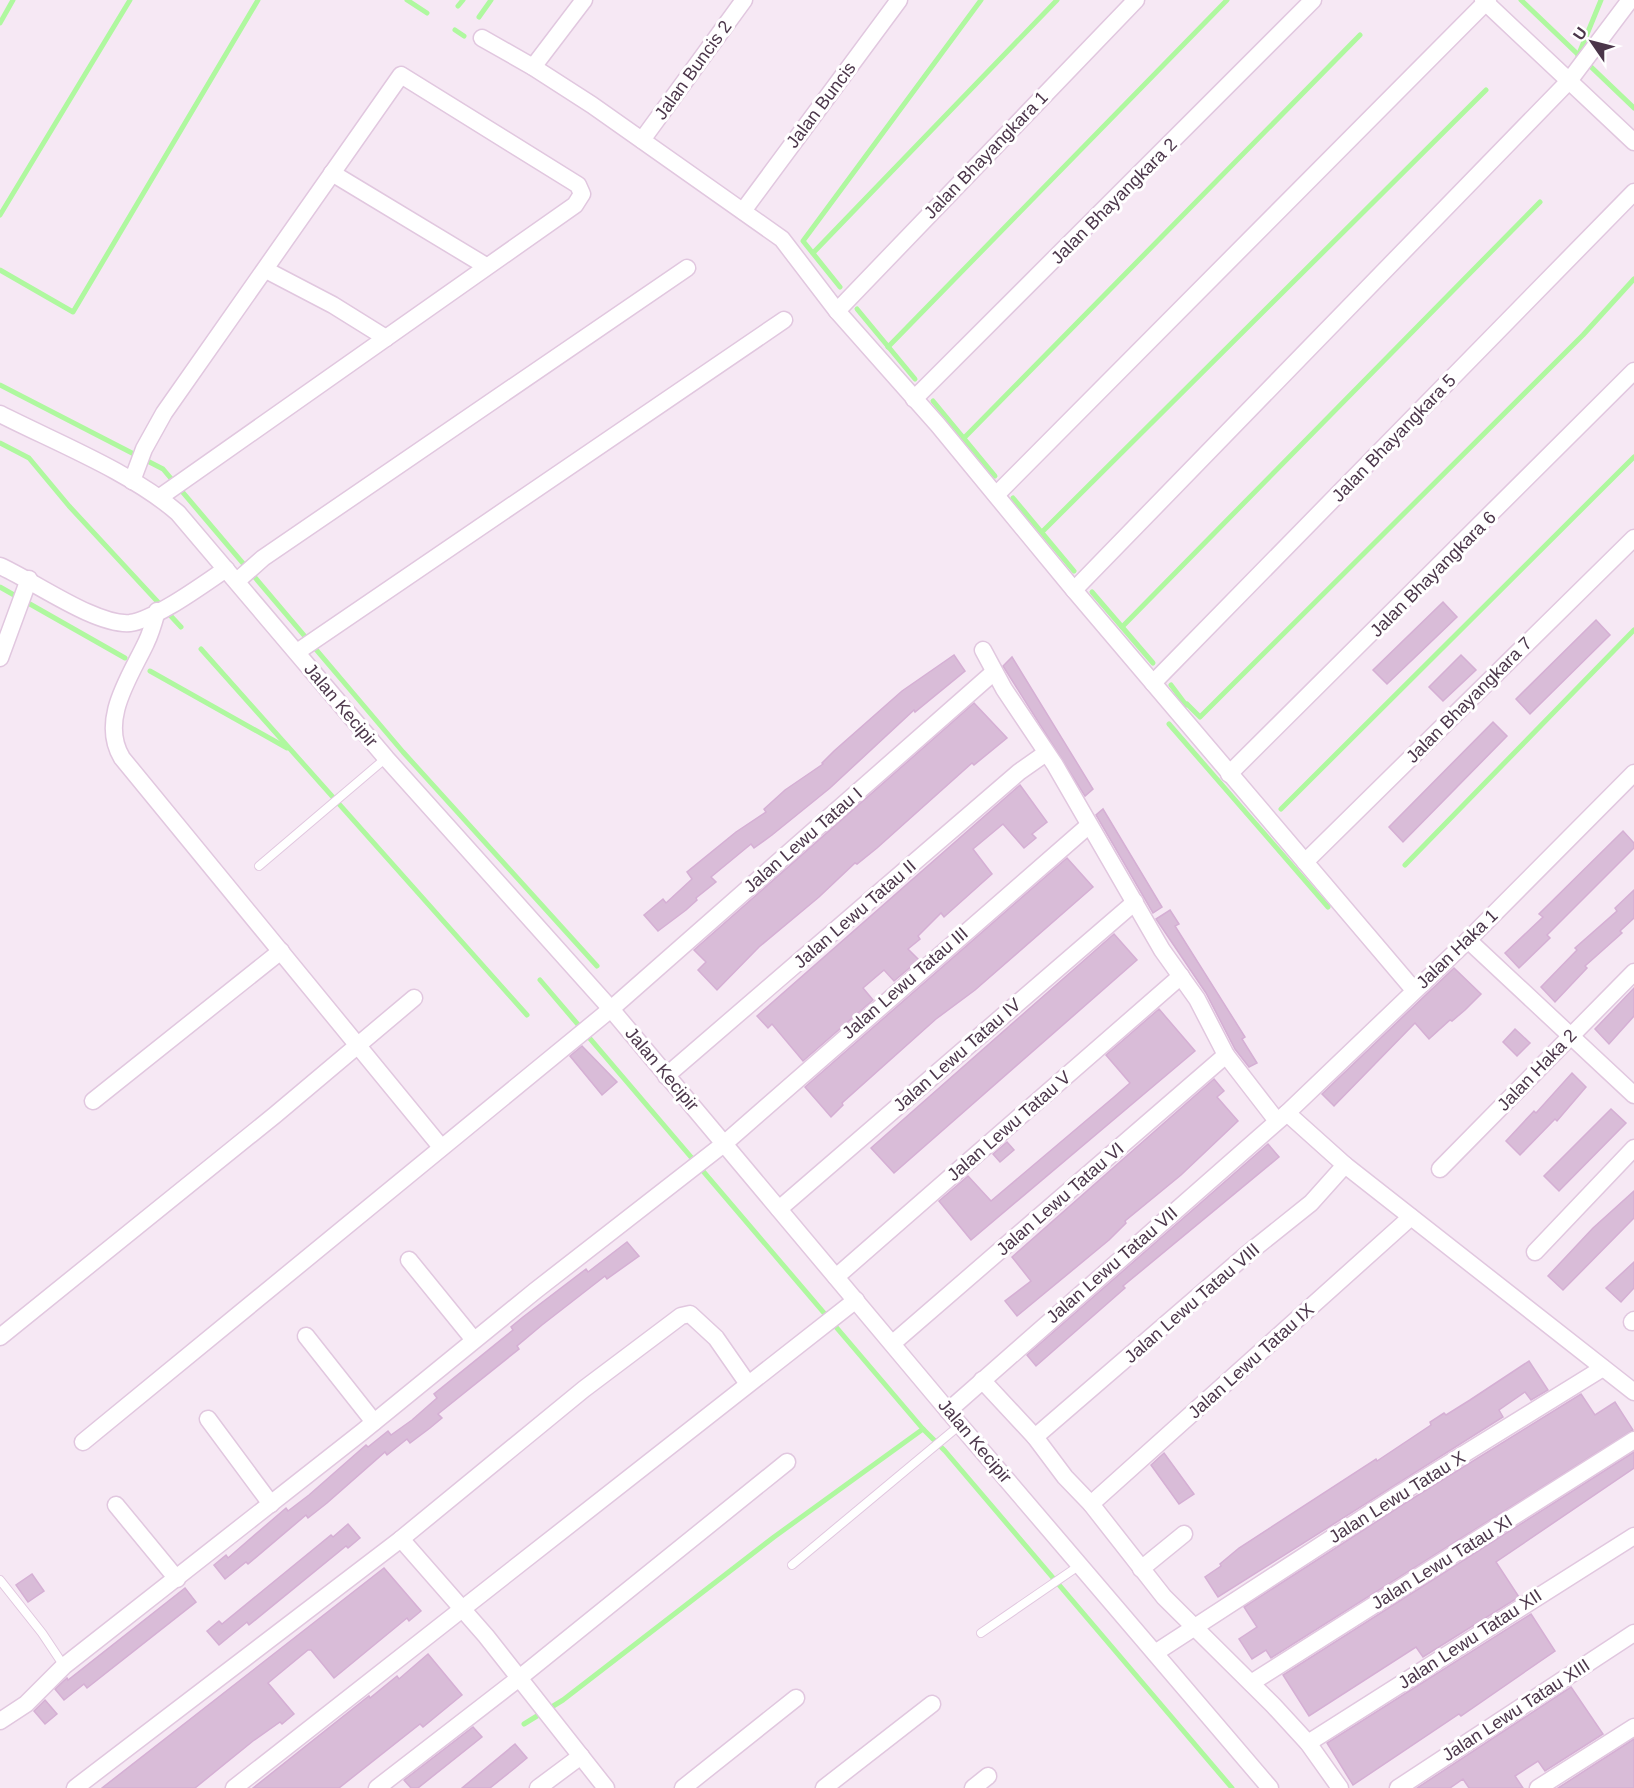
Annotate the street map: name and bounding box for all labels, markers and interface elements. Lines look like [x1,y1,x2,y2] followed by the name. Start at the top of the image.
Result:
[1562,12,1622,72] north arrow
[651,17,735,123] street label: Jalan Buncis 2
[1570,24,1590,43] text: U
[782,58,860,152] street label: Jalan Buncis
[920,87,1052,223] street label: Jalan Bhayangkara 1
[1047,134,1181,268] street label: Jalan Bhayangkara 2
[1328,370,1460,506] street label: Jalan Bhayangkara 5
[1366,507,1500,641] street label: Jalan Bhayangkara 6
[1402,633,1536,767] street label: Jalan Bhayangkara 7
[300,659,382,751] street label: Jalan Kecipir
[740,783,866,897] street label: Jalan Lewu Tatau I
[790,856,920,972] street label: Jalan Lewu Tatau II
[1412,905,1502,993] street label: Jalan Haka 1
[838,923,972,1043] street label: Jalan Lewu Tatau III
[889,994,1025,1116] street label: Jalan Lewu Tatau IV
[621,1023,703,1115] street label: Jalan Kecipir
[1493,1025,1581,1115] street label: Jalan Haka 2
[943,1067,1075,1185] street label: Jalan Lewu Tatau V
[992,1138,1128,1260] street label: Jalan Lewu Tatau VI
[1043,1203,1181,1327] street label: Jalan Lewu Tatau VII
[1121,1239,1263,1367] street label: Jalan Lewu Tatau VIII
[1184,1299,1318,1423] street label: Jalan Lewu Tatau IX
[934,1395,1016,1487] street label: Jalan Kecipir
[1325,1447,1469,1547] street label: Jalan Lewu Tatau X
[1368,1511,1516,1613] street label: Jalan Lewu Tatau XI
[1395,1585,1545,1693] street label: Jalan Lewu Tatau XII
[1439,1655,1593,1765] street label: Jalan Lewu Tatau XIII

